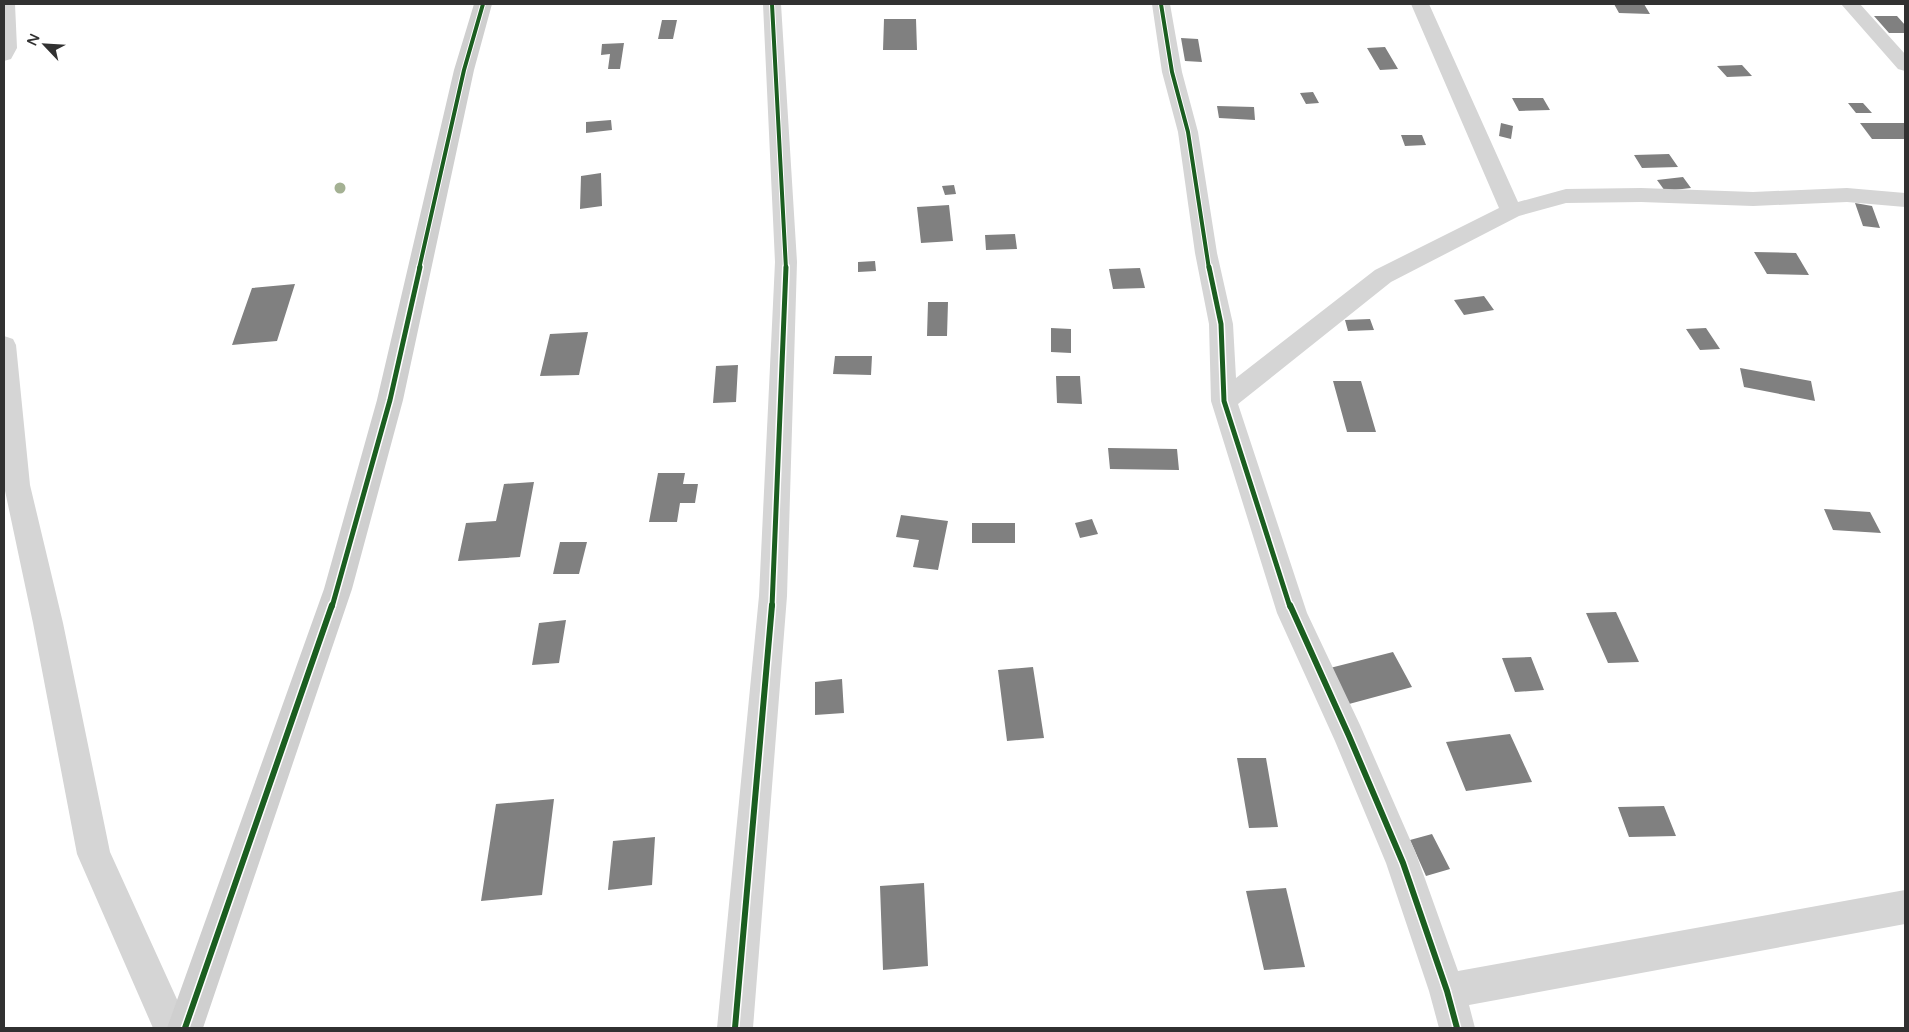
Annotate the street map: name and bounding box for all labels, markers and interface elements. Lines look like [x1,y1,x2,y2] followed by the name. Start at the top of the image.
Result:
[20,20,70,70] north arrow
[24,31,44,48] text: N

